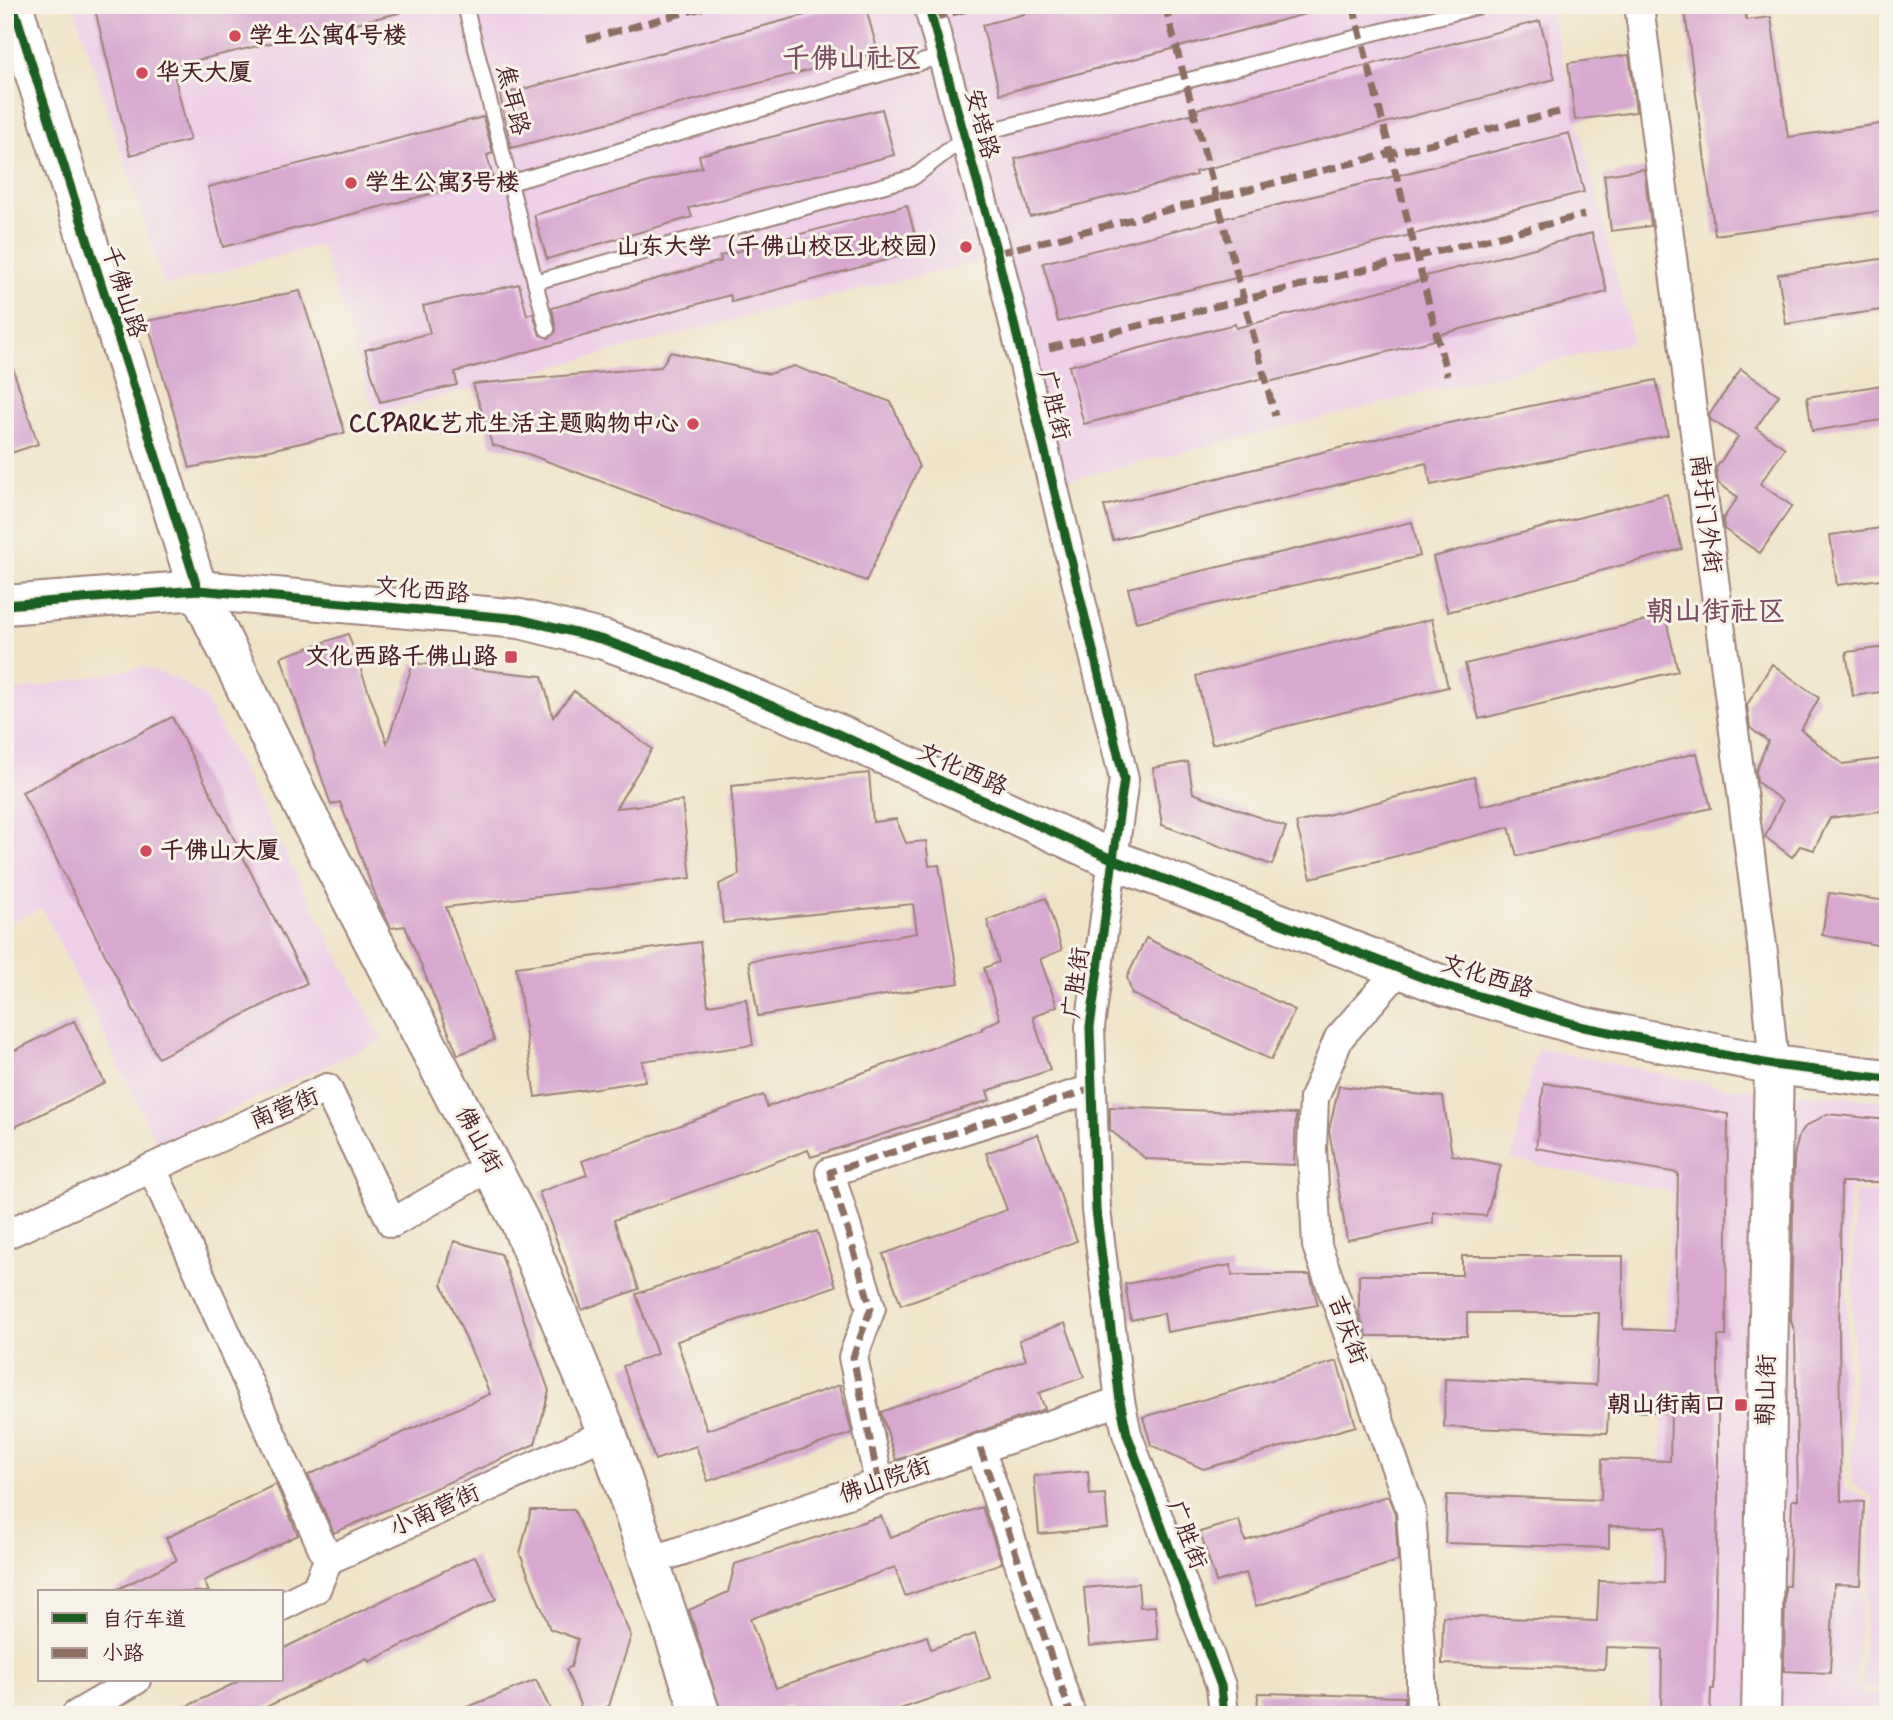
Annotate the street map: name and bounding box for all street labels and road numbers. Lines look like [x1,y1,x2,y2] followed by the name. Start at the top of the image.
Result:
[488,61,536,139] street label: 焦耳路
[957,85,1005,163] street label: 安培路
[93,242,153,342] street label: 千佛山路
[1029,366,1077,444] street label: 广胜街
[1682,453,1728,575] street label: 南圩门外街
[373,571,471,611] street label: 文化西路
[912,736,1012,804] street label: 文化西路
[1057,945,1097,1021] street label: 广胜街
[1437,948,1537,1006] street label: 文化西路
[246,1081,324,1137] street label: 南营街
[447,1101,509,1179] street label: 佛山街
[1320,1291,1374,1369] street label: 吉庆街
[1751,1354,1783,1426] street label: 朝山街
[835,1451,935,1511] street label: 佛山院街
[385,1477,485,1545] street label: 小南营街
[1159,1496,1213,1574] street label: 广胜街

